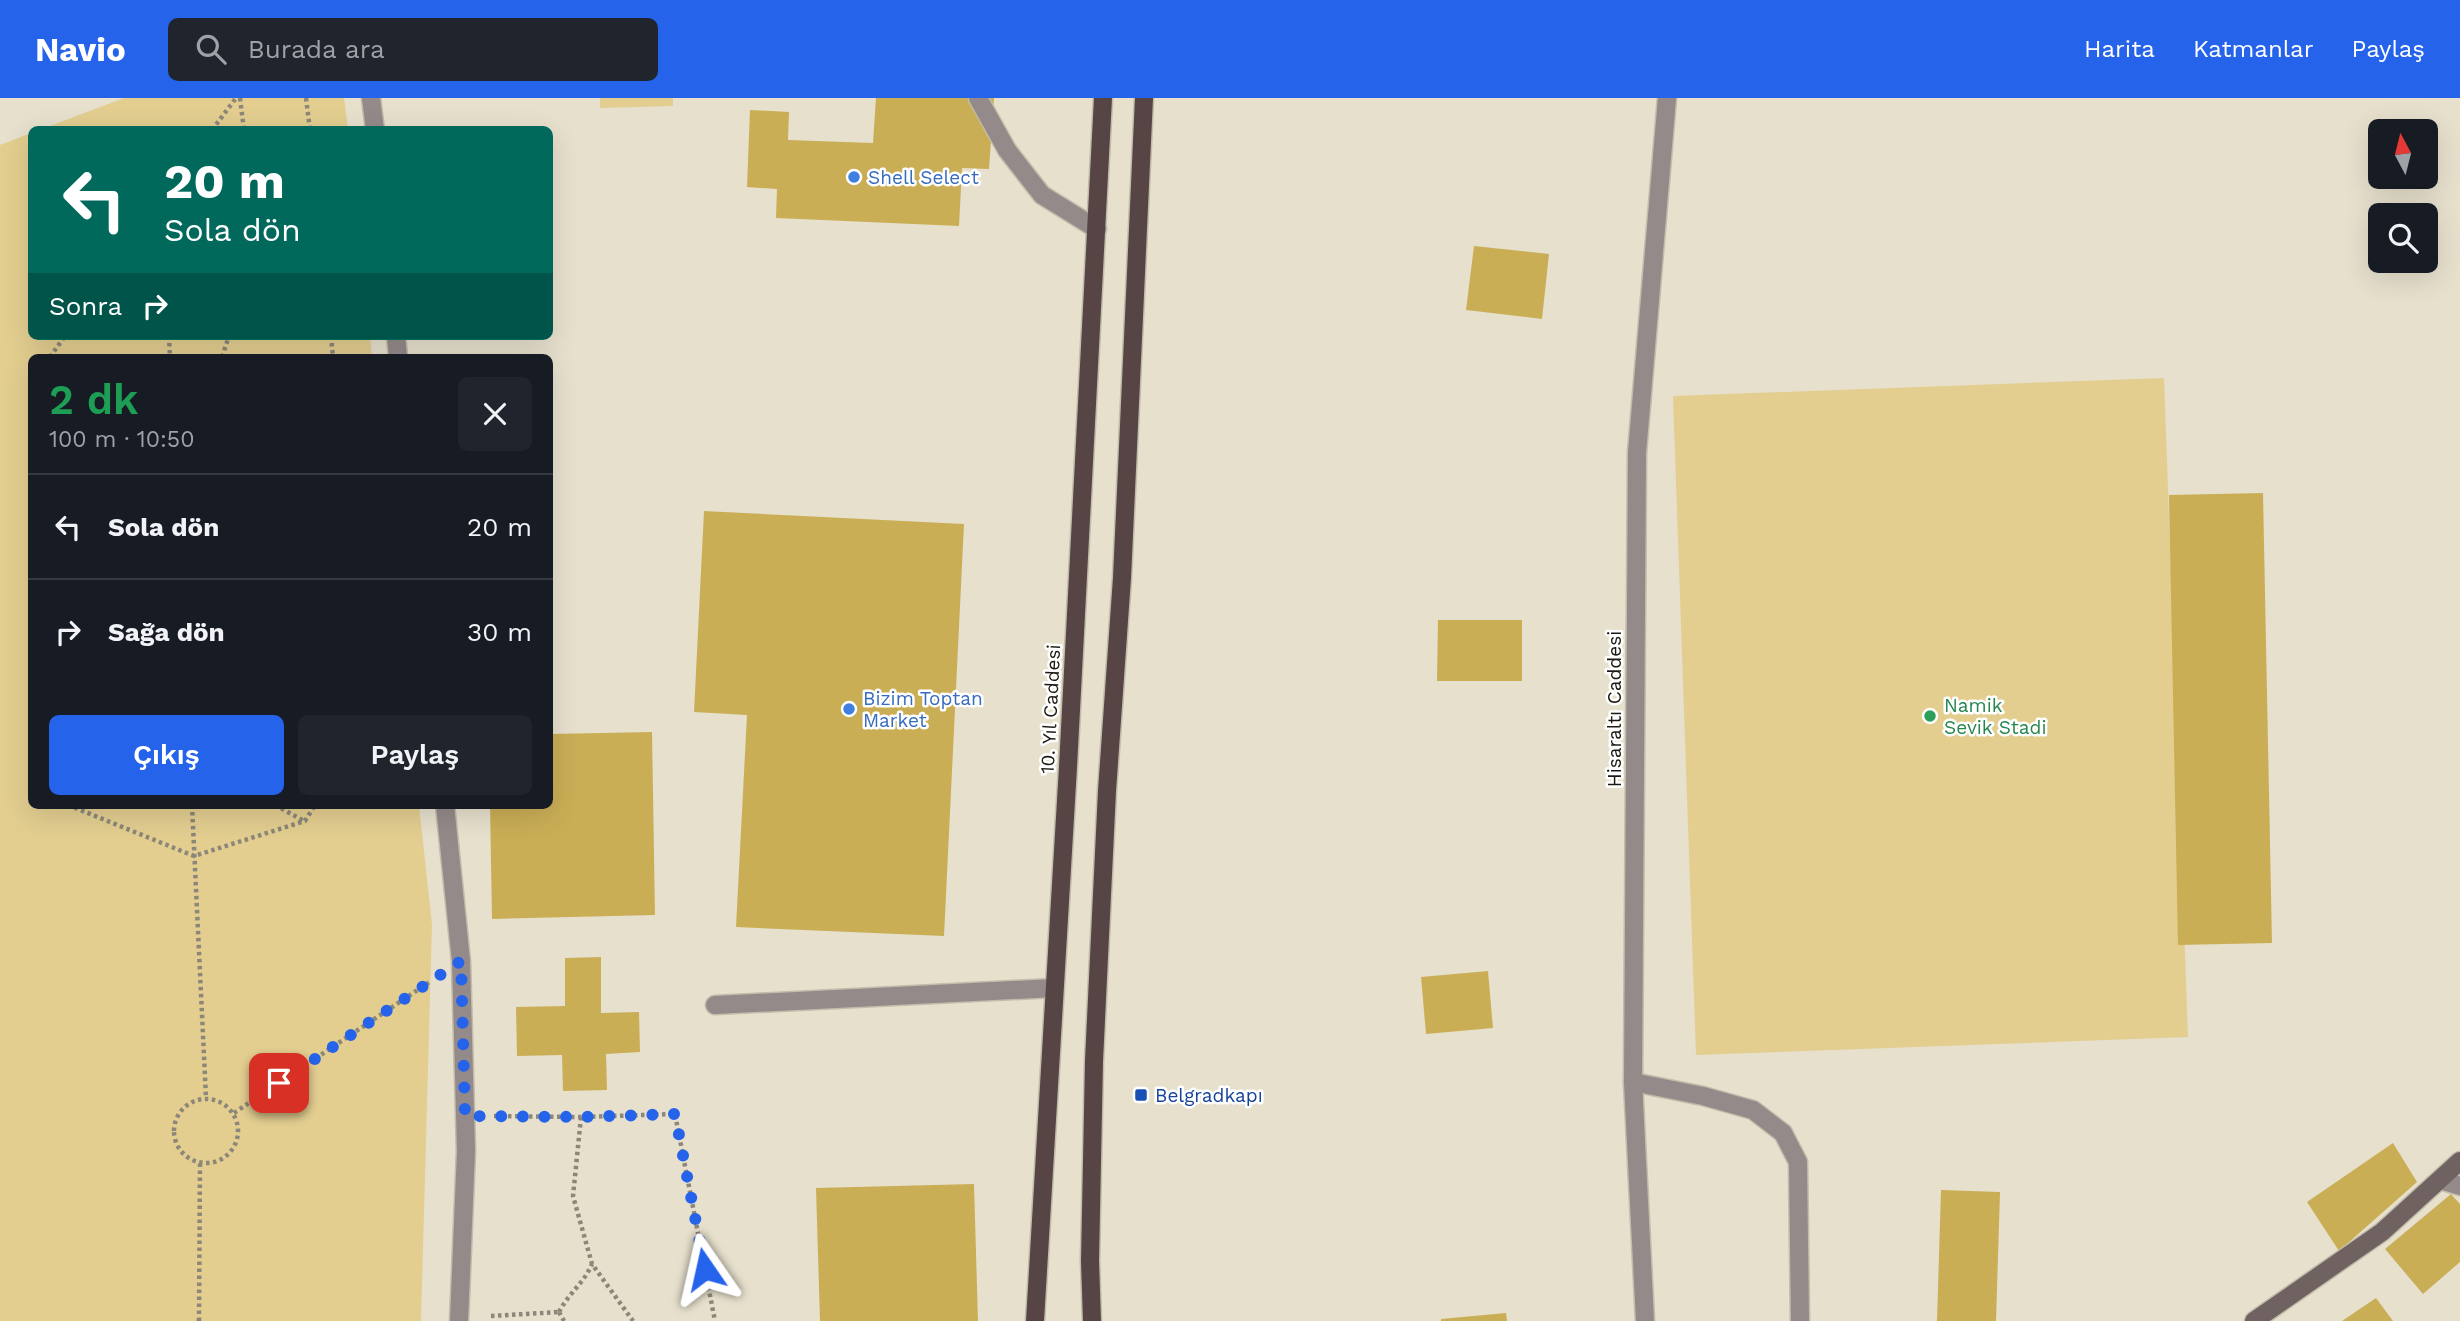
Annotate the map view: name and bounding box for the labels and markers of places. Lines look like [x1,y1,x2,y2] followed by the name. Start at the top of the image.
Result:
[868,166,979,189] place label: Shell Select
[846,169,862,185] marker: Shell Select
[863,687,983,732] place label: Bizim Toptan Market
[1944,694,2047,739] place label: Namik Sevik Stadi
[841,701,857,717] marker: Bizim Toptan Market
[1922,708,1938,724] marker: Namik Sevik Stadi
[249,1053,309,1113] pin
[1155,1084,1263,1107] place label: Belgradkapı
[1133,1087,1149,1103] marker: Belgradkapı

